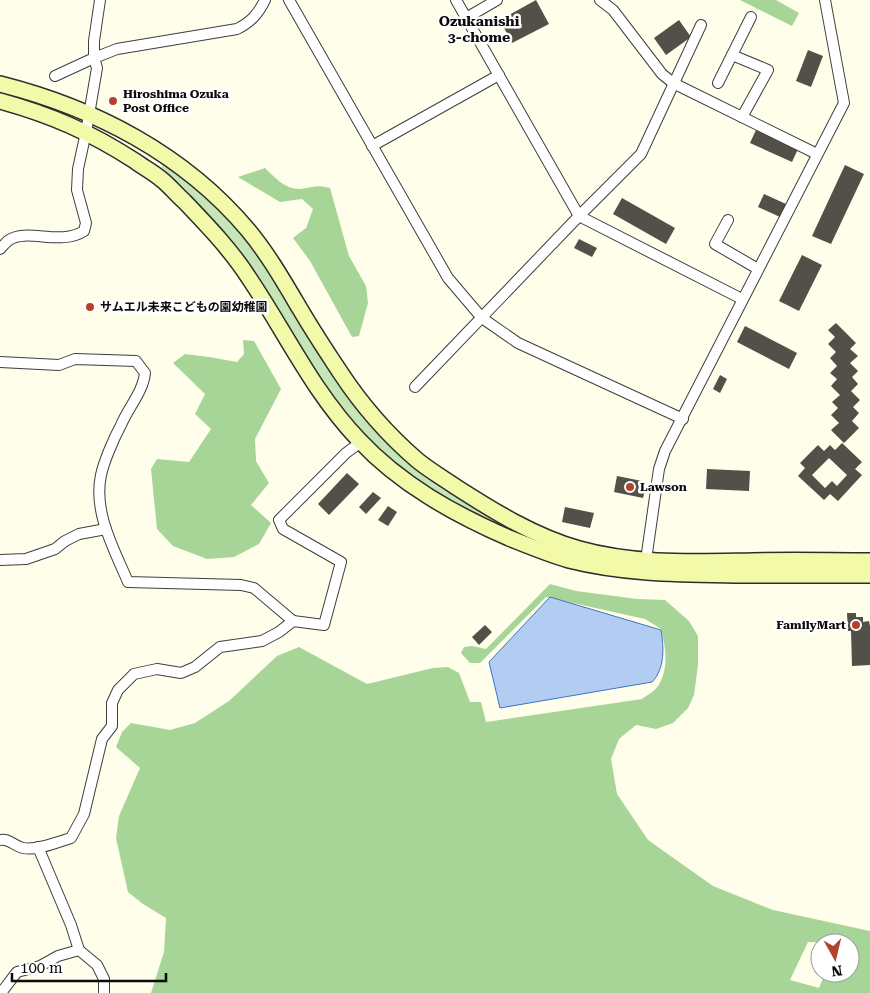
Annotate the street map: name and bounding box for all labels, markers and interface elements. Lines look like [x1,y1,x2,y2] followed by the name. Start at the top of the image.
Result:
[439,13,520,45] district label: Ozukanishi 3-chome
[123,87,229,115] place label: Hiroshima Ozuka Post Office
[107,95,119,107] marker: Hiroshima Ozuka Post Office
[100,300,268,314] place label: サムエル未来こどもの園幼稚園
[84,301,96,313] marker: サムエル未来こどもの園幼稚園
[640,480,687,494] place label: Lawson
[624,481,636,493] marker: Lawson
[776,618,846,632] place label: FamilyMart
[850,619,862,631] marker: FamilyMart
[810,933,860,983] north arrow
[12,950,166,982] scale bar
[20,959,63,977] text: 100 m
[830,962,843,980] text: N

